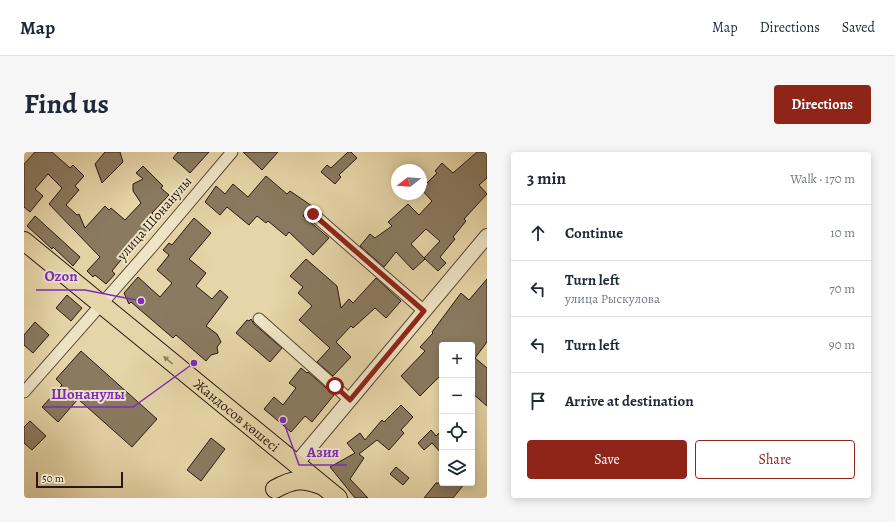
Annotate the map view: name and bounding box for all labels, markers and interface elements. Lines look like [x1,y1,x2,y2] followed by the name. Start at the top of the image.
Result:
[20,15,55,41] text: Map
[712,18,738,37] text: Map
[760,18,820,37] text: Directions
[842,18,875,37] text: Saved
[24,85,109,123] text: Find us
[774,85,871,124] button: Directions
[391,164,427,200] north arrow
[527,167,566,190] text: 3 min
[790,170,855,187] text: Walk · 170 m
[112,172,196,265] street label: улица Шонанулы
[304,205,322,223] route end
[527,222,549,244] icon: ahead
[565,223,623,243] text: Continue
[830,224,855,241] text: 10 m
[36,263,85,290] callout: Ozon
[44,266,78,286] text: Ozon
[565,270,620,290] text: Turn left
[527,278,549,300] icon: left
[829,280,855,297] text: 70 m
[565,290,660,307] text: улица Рыскулова
[527,334,549,356] icon: left
[565,335,620,355] text: Turn left
[829,336,855,353] text: 90 m
[439,342,475,486] map controls
[439,342,475,378] button: +
[162,356,173,365] one-way arrow
[190,375,283,456] street label: Жандосов көшесі
[326,377,344,395] route start
[439,378,475,414] button: −
[43,380,133,407] callout: Шонанулы
[51,384,125,404] text: Шонанулы
[527,390,549,412] icon: arrive
[565,391,694,411] text: Arrive at destination
[439,414,475,450] button: locate
[299,438,347,465] callout: Азия
[527,440,687,479] button: Save
[695,440,855,479] button: Share
[306,442,340,462] text: Азия
[439,450,475,486] button: layers
[36,470,123,489] scale bar
[42,471,64,486] text: 50 m

